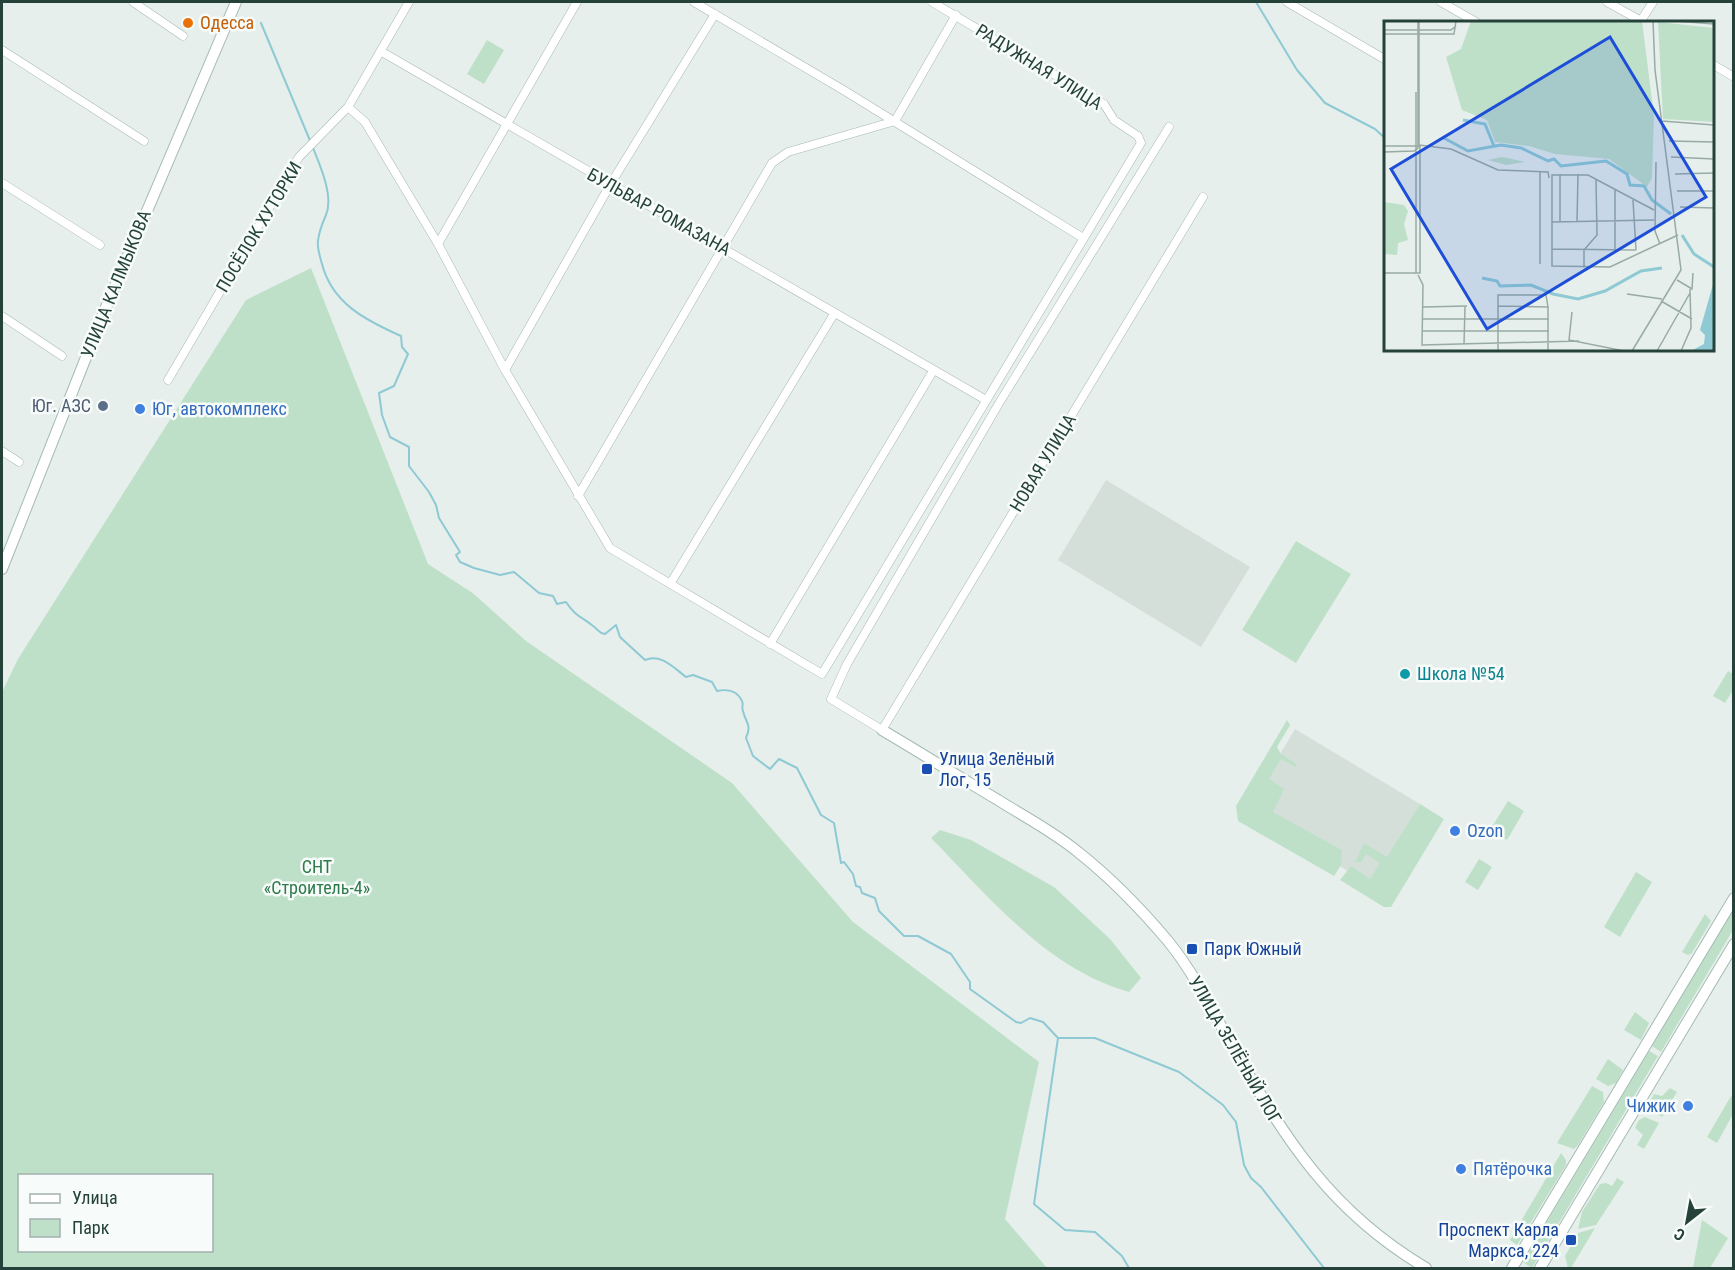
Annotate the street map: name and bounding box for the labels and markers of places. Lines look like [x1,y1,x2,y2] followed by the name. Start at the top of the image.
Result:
[200,12,254,33] place label: Одесса
[181,16,195,30] marker: Одесса
[32,395,91,416] place label: Юг. АЗС
[152,398,287,419] place label: Юг, автокомплекс
[96,399,110,413] marker: Юг. АЗС
[133,402,147,416] marker: Юг, автокомплекс
[1417,663,1505,684] place label: Школа №54
[1398,667,1412,681] marker: Школа №54
[939,748,1055,790] place label: Улица Зелёный Лог, 15
[920,762,934,776] marker: Улица Зелёный Лог, 15
[1467,820,1503,841] place label: Ozon
[1448,824,1462,838] marker: Ozon
[1204,938,1302,959] place label: Парк Южный
[1185,942,1199,956] marker: Парк Южный
[1626,1095,1676,1116] place label: Чижик
[1681,1099,1695,1113] marker: Чижик
[1473,1158,1552,1179] place label: Пятёрочка
[1454,1162,1468,1176] marker: Пятёрочка
[1438,1219,1559,1261] place label: Проспект Карла Маркса, 224
[1564,1233,1578,1247] marker: Проспект Карла Маркса, 224

